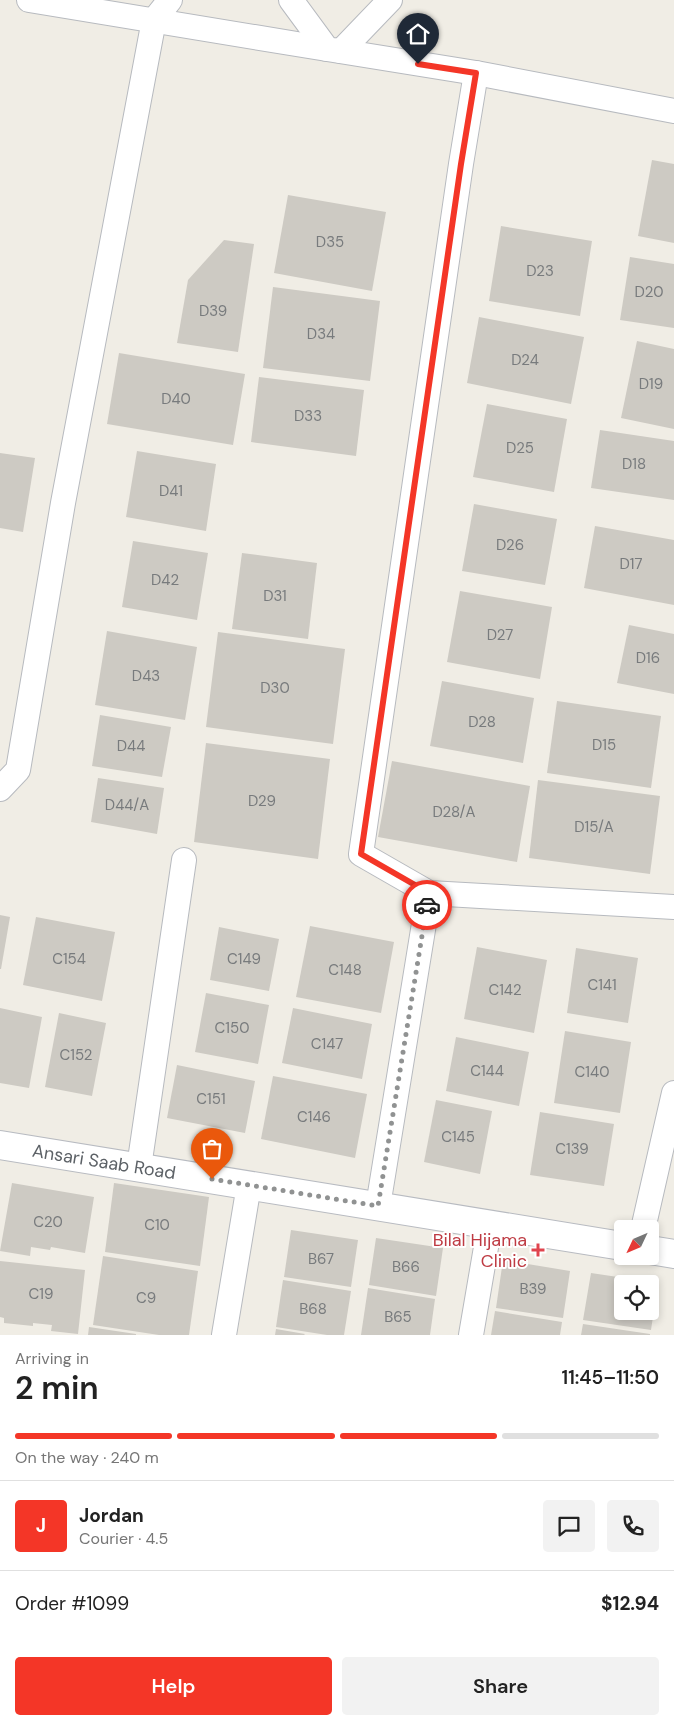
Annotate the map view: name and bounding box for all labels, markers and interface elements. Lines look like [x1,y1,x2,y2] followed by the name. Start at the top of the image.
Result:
[397,13,439,64] pin
[404,20,432,48] icon: home
[316,232,344,252] house number: D35
[526,261,554,281] house number: D23
[635,282,663,302] house number: D20
[199,301,227,321] house number: D39
[307,324,335,344] house number: D34
[511,350,539,370] house number: D24
[639,374,663,394] house number: D19
[161,389,191,409] house number: D40
[294,406,322,426] house number: D33
[506,438,534,458] house number: D25
[622,454,646,474] house number: D18
[159,481,183,501] house number: D41
[496,535,524,555] house number: D26
[619,554,643,574] house number: D17
[151,570,179,590] house number: D42
[263,586,287,606] house number: D31
[487,625,513,645] house number: D27
[636,648,660,668] house number: D16
[132,666,160,686] house number: D43
[260,678,290,698] house number: D30
[468,712,496,732] house number: D28
[592,735,616,755] house number: D15
[117,736,145,756] house number: D44
[248,791,276,811] house number: D29
[105,795,149,815] house number: D44/A
[433,802,475,822] house number: D28/A
[574,817,614,837] house number: D15/A
[402,880,452,930] courier
[413,891,441,919] icon: car
[52,949,86,969] house number: C154
[227,949,261,969] house number: C149
[328,960,362,980] house number: C148
[587,975,617,995] house number: C141
[488,980,522,1000] house number: C142
[215,1018,249,1038] house number: C150
[311,1034,343,1054] house number: C147
[60,1045,92,1065] house number: C152
[470,1061,504,1081] house number: C144
[575,1062,609,1082] house number: C140
[196,1089,226,1109] house number: C151
[297,1107,331,1127] house number: C146
[441,1127,475,1147] house number: C145
[191,1128,233,1179] pin
[198,1135,226,1163] icon: bag
[31,1139,177,1185] street label: Ansari Saab Road
[555,1139,589,1159] house number: C139
[33,1212,63,1232] house number: C20
[144,1215,170,1235] house number: C10
[614,1220,659,1265] north arrow
[614,1220,659,1320] map controls
[433,1228,527,1273] place label: Bilal Hijama Clinic
[531,1243,545,1257] marker: Bilal Hijama Clinic
[308,1249,334,1269] house number: B67
[392,1257,420,1277] house number: B66
[614,1275,659,1320] button: locate
[520,1279,546,1299] house number: B39
[29,1284,53,1304] house number: C19
[136,1288,156,1308] house number: C9
[299,1299,327,1319] house number: B68
[384,1307,412,1327] house number: B65
[15,1348,89,1369] text: Arriving in
[562,1365,659,1390] text: 11:45–11:50
[15,1367,99,1409] text: 2 min
[15,1447,159,1468] text: On the way · 240 m
[543,1500,595,1552] button: chat
[607,1500,659,1552] button: phone
[79,1503,144,1528] text: Jordan
[36,1513,46,1538] text: J
[79,1528,168,1549] text: Courier · 4.5
[15,1591,129,1616] text: Order #1099
[601,1591,659,1616] text: $12.94
[15,1657,332,1715] button: Help
[342,1657,659,1715] button: Share

